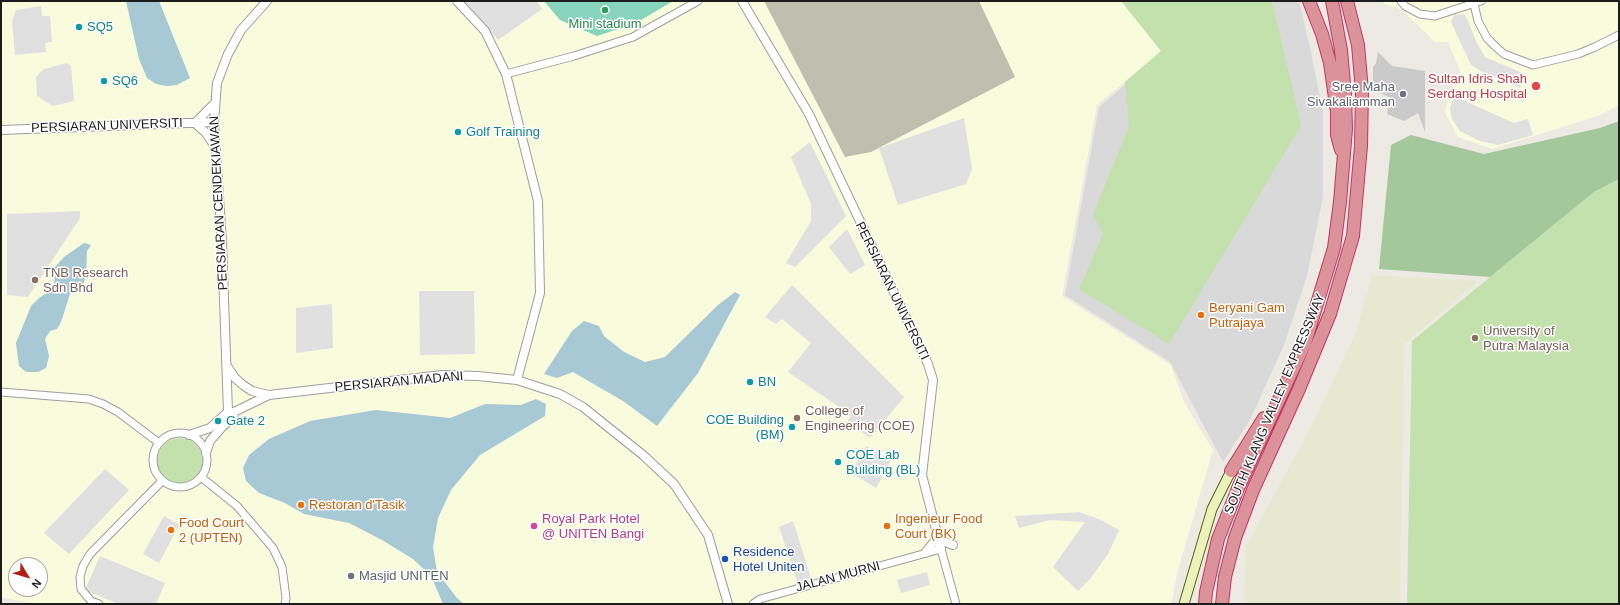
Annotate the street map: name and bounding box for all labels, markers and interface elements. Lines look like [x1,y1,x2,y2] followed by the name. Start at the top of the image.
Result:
[600,5,610,15] marker: Mini stadium
[569,16,641,32] place label: Mini stadium
[87,19,113,35] place label: SQ5
[74,22,84,32] marker: SQ5
[1427,71,1527,102] place label: Sultan Idris Shah Serdang Hospital
[112,73,138,89] place label: SQ6
[99,76,109,86] marker: SQ6
[1307,79,1395,110] place label: Sree Maha Sivakaliamman
[1530,80,1542,92] marker: Sultan Idris Shah Serdang Hospital
[1398,89,1408,99] marker: Sree Maha Sivakaliamman
[207,115,231,291] street label: PERSIARAN CENDEKIAWAN
[31,116,183,136] street label: PERSIARAN UNIVERSITI
[466,124,540,140] place label: Golf Training
[453,127,463,137] marker: Golf Training
[852,219,932,363] street label: PERSIARAN UNIVERSITI
[43,265,128,296] place label: TNB Research Sdn Bhd
[30,275,40,285] marker: TNB Research Sdn Bhd
[1221,291,1329,517] street label: SOUTH KLANG VALLEY EXPRESSWAY
[1209,300,1285,331] place label: Beryani Gam Putrajaya
[1196,310,1206,320] marker: Beryani Gam Putrajaya
[1483,323,1569,354] place label: University of Putra Malaysia
[1470,333,1480,343] marker: University of Putra Malaysia
[334,369,464,395] street label: PERSIARAN MADANI
[758,374,776,390] place label: BN
[745,377,755,387] marker: BN
[805,403,915,434] place label: College of Engineering (COE)
[706,412,784,443] place label: COE Building (BM)
[226,413,265,429] place label: Gate 2
[792,413,802,423] marker: College of Engineering (COE)
[213,416,223,426] marker: Gate 2
[787,422,797,432] marker: COE Building (BM)
[846,447,920,478] place label: COE Lab Building (BL)
[833,457,843,467] marker: COE Lab Building (BL)
[309,497,405,513] place label: Restoran d'Tasik
[296,500,306,510] marker: Restoran d'Tasik
[542,511,644,542] place label: Royal Park Hotel @ UNITEN Bangi
[895,511,982,542] place label: Ingenieur Food Court (BK)
[179,515,244,546] place label: Food Court 2 (UPTEN)
[529,521,539,531] marker: Royal Park Hotel @ UNITEN Bangi
[882,521,892,531] marker: Ingenieur Food Court (BK)
[166,525,176,535] marker: Food Court 2 (UPTEN)
[733,544,805,575] place label: Residence Hotel Uniten
[720,554,730,564] marker: Residence Hotel Uniten
[8,557,48,597] north arrow
[794,558,882,596] street label: JALAN MURNI
[359,568,449,584] place label: Masjid UNITEN
[346,571,356,581] marker: Masjid UNITEN
[29,577,44,591] text: N

